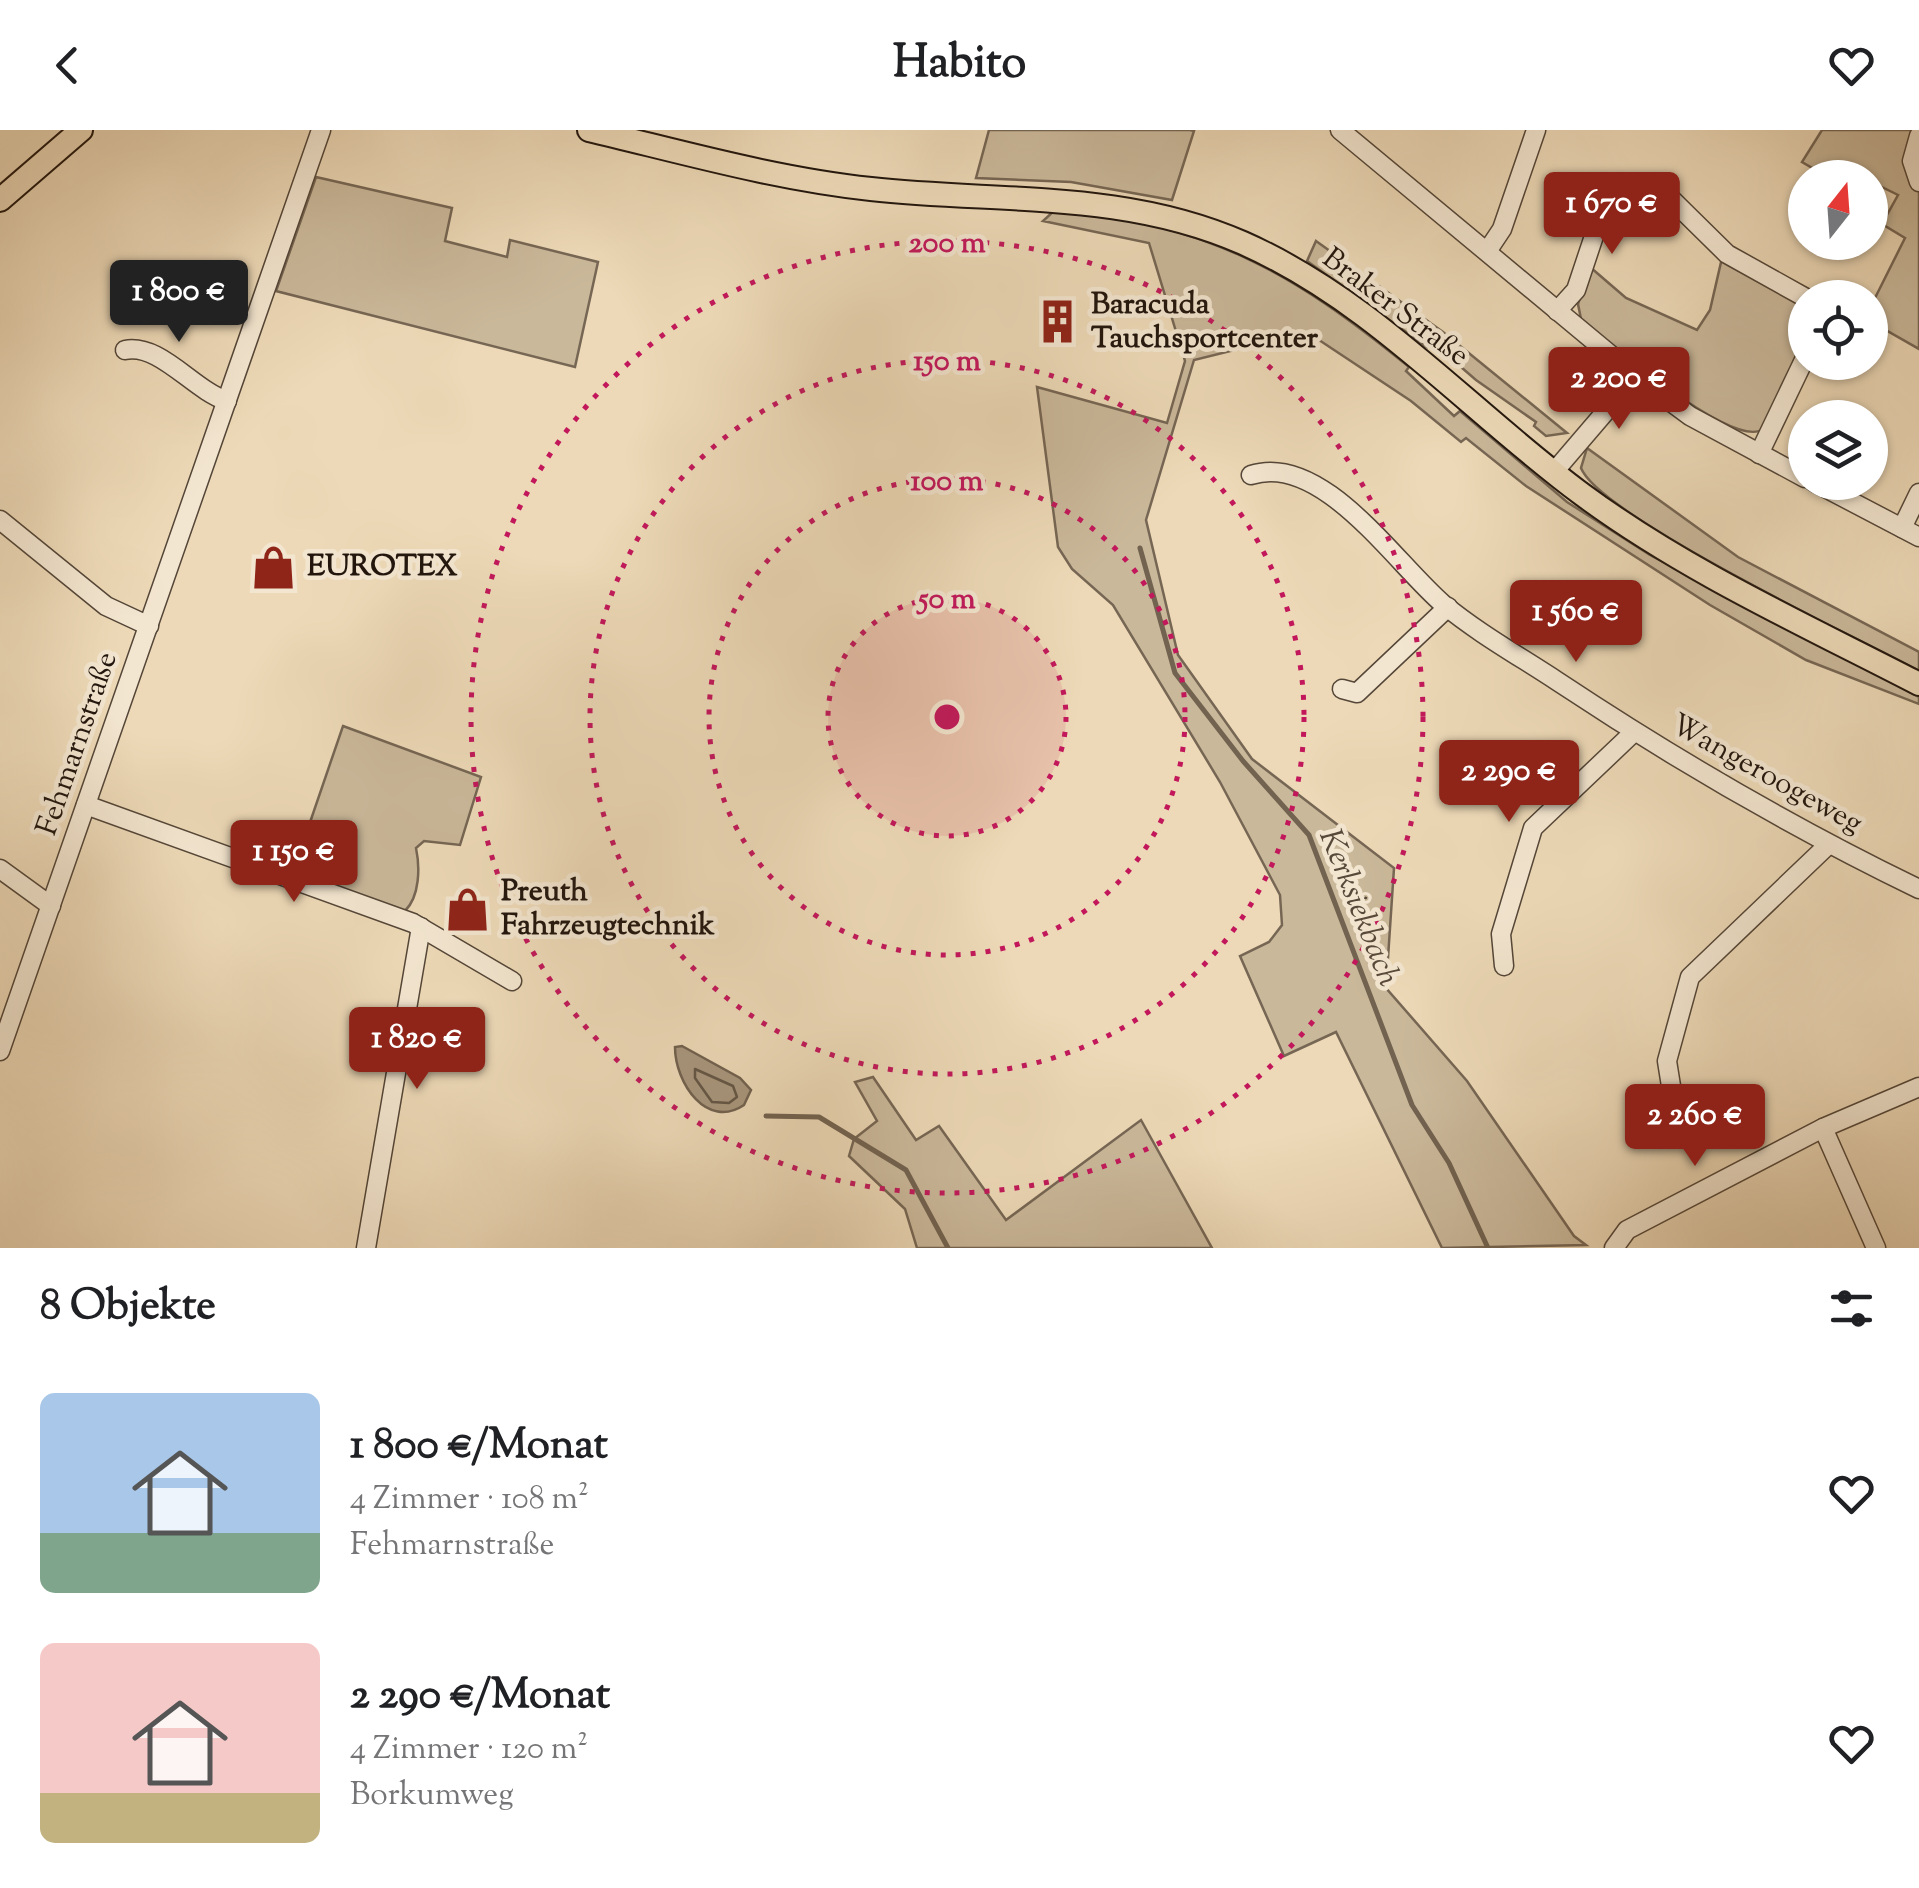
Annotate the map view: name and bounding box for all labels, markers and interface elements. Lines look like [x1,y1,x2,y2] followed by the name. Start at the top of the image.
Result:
[893,33,1026,98] text: Habito
[40,38,95,93] icon: back
[1824,38,1879,93] icon: heart
[1788,160,1888,260] north arrow
[1788,160,1888,500] map controls
[1520,172,1704,257] pin: 1 670 €
[1566,181,1658,227] text: 1 670 €
[909,223,986,266] text: 200 m
[1312,238,1478,378] street label: Braker Straße
[87,260,271,345] pin: 1 800 €
[132,269,226,315] text: 1 800 €
[1788,280,1888,380] button: locate
[1091,284,1319,361] place label: Baracuda Tauchsportcenter
[1034,298,1082,346] building icon: Baracuda Tauchsportcenter
[913,341,981,384] text: 150 m
[1527,347,1711,432] pin: 2 200 €
[1570,356,1668,402] text: 2 200 €
[1788,400,1888,500] button: layers
[911,461,984,504] text: 100 m
[250,543,298,591] shop icon: EUROTEX
[307,546,458,589] place label: EUROTEX
[916,579,976,622] text: 50 m
[1484,580,1668,665] pin: 1 560 €
[1532,589,1620,635] text: 1 560 €
[26,646,130,842] street label: Fehmarnstraße
[929,699,965,735] centre of rings
[1662,704,1870,846] street label: Wangeroogeweg
[1417,740,1601,825] pin: 2 290 €
[1461,749,1557,795] text: 2 290 €
[202,820,386,905] pin: 1 150 €
[1306,822,1411,994] water label: Kerksiekbach
[253,829,335,875] text: 1 150 €
[501,871,715,948] place label: Preuth Fahrzeugtechnik
[444,885,492,933] shop icon: Preuth Fahrzeugtechnik
[325,1007,509,1092] pin: 1 820 €
[371,1016,463,1062] text: 1 820 €
[1603,1084,1787,1169] pin: 2 260 €
[1647,1093,1743,1139] text: 2 260 €
[40,1278,216,1338] text: 8 Objekte
[1824,1281,1879,1336] icon: filters
[350,1417,608,1477] text: 1 800 €/Monat
[120,1433,240,1553] icon: home
[1824,1466,1879,1521] icon: heart
[350,1477,589,1523] text: 4 Zimmer · 108 m²
[350,1523,555,1569] text: Fehmarnstraße
[350,1667,610,1727] text: 2 290 €/Monat
[120,1683,240,1803] icon: home
[1824,1716,1879,1771] icon: heart
[350,1727,588,1773] text: 4 Zimmer · 120 m²
[350,1773,514,1819] text: Borkumweg

